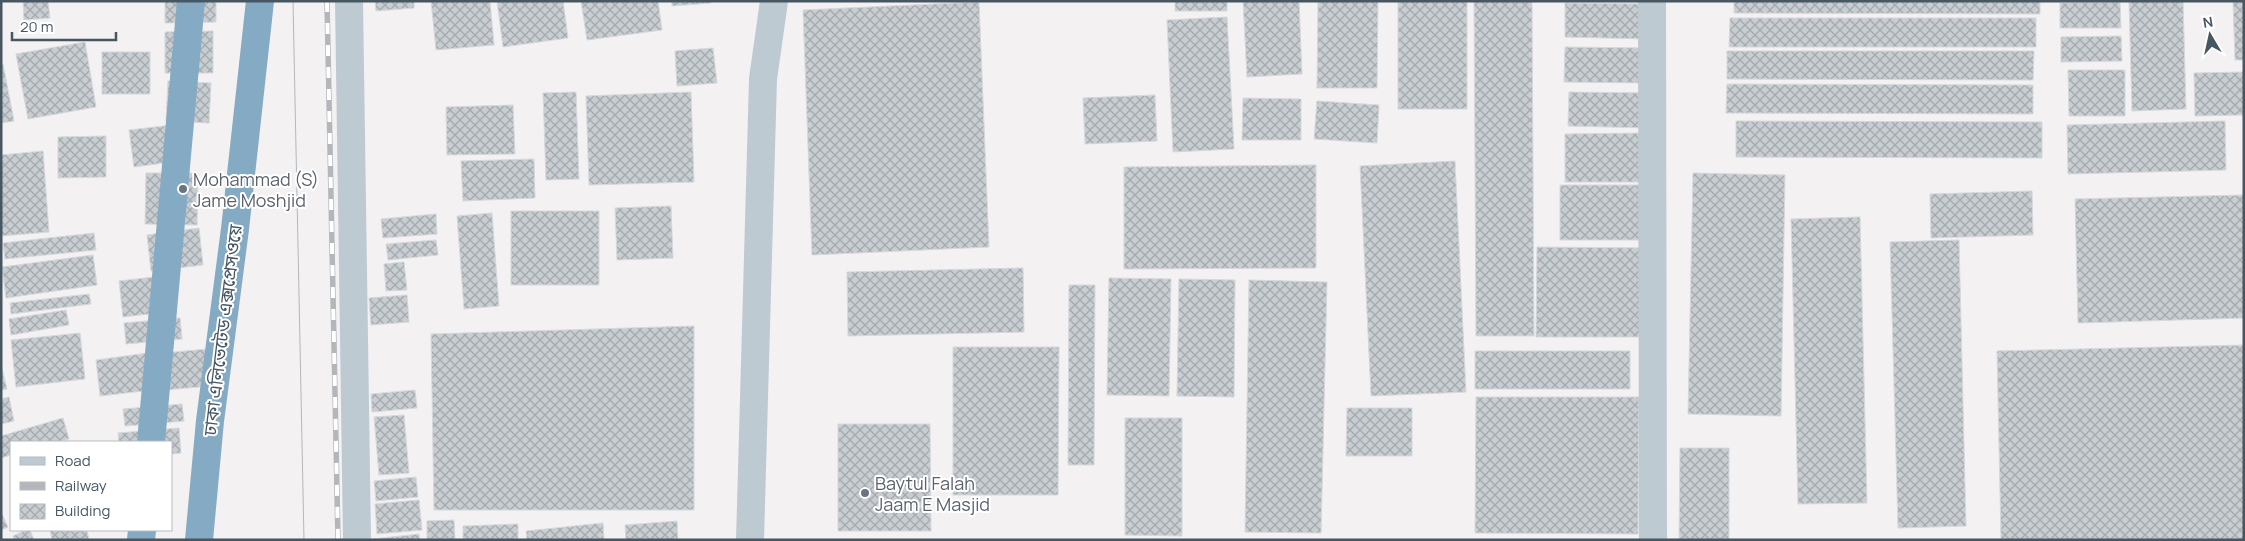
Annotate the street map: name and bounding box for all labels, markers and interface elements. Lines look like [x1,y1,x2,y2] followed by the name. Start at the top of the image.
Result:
[12,10,116,42] scale bar
[2185,10,2235,60] north arrow
[2201,11,2214,32] text: N
[20,16,53,37] text: 20 m
[193,167,319,212] place label: Mohammad (S) Jame Moshjid
[177,183,189,195] marker: Mohammad (S) Jame Moshjid
[197,222,247,438] street label: ঢাকা এলিভেটেড এক্সপ্রেসওয়ে
[10,441,172,531] legend
[55,450,91,471] text: Road
[875,471,990,516] place label: Baytul Falah Jaam E Masjid
[55,475,107,496] text: Railway
[859,487,871,499] marker: Baytul Falah Jaam E Masjid
[55,500,110,521] text: Building

